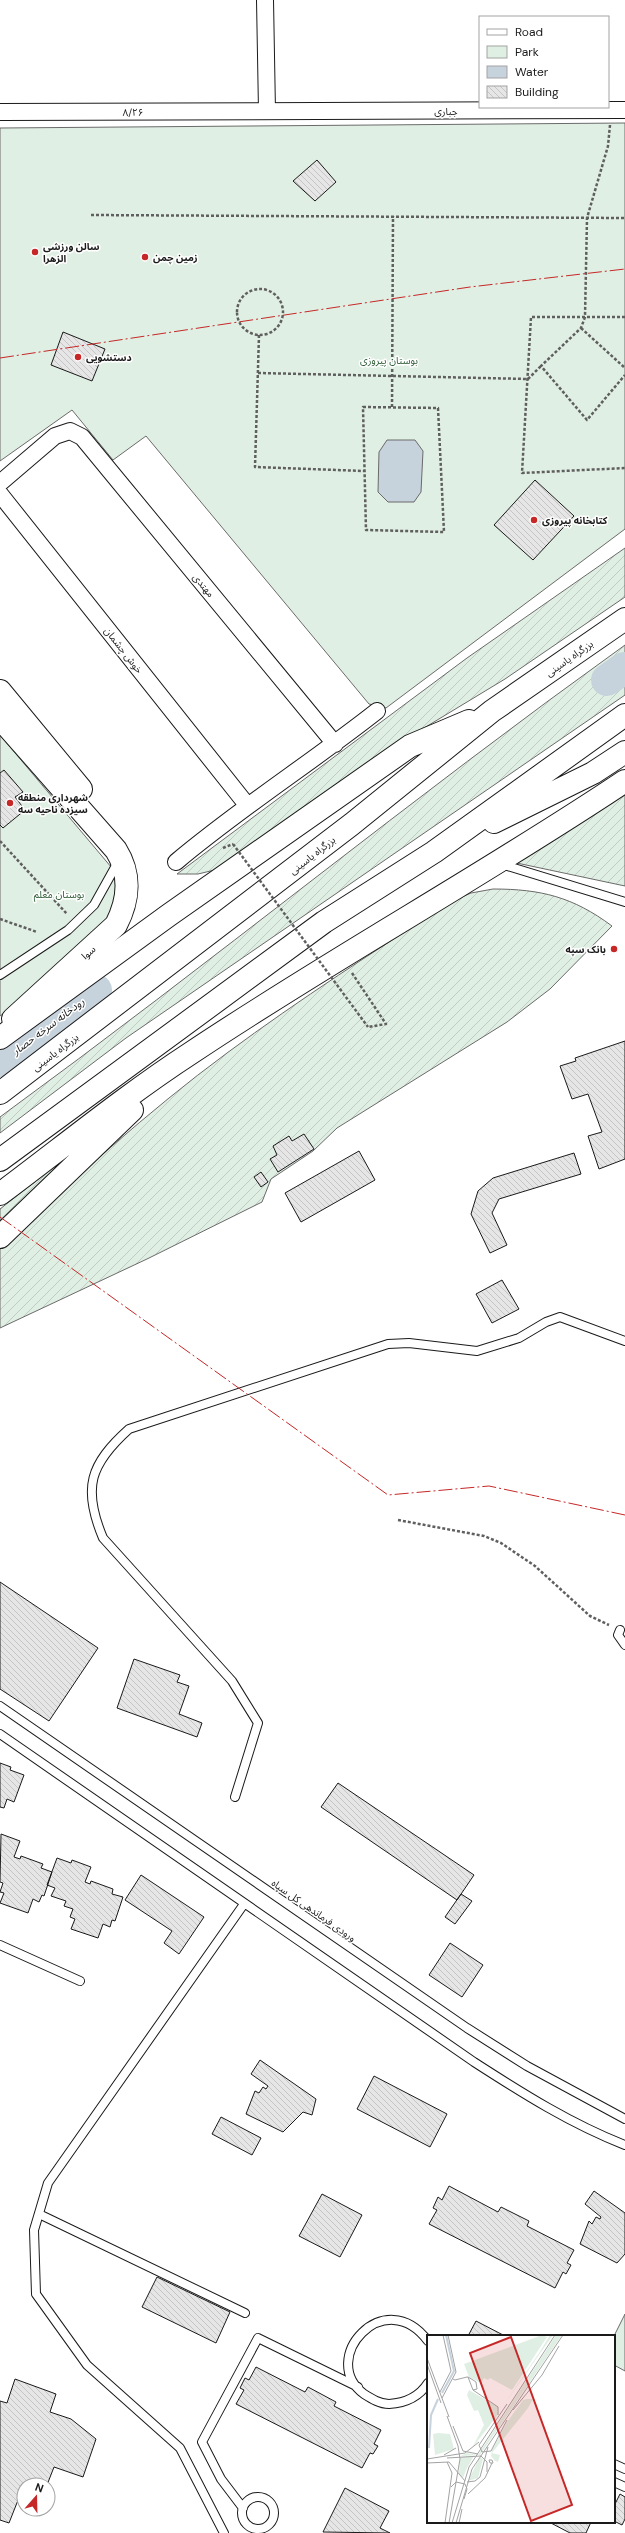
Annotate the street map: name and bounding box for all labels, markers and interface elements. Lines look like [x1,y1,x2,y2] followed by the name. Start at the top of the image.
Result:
[479,16,609,108] legend
[515,24,543,40] text: Road
[515,44,539,60] text: Park
[515,64,549,80] text: Water
[515,84,559,100] text: Building
[434,105,458,118] street label: جباری
[122,106,144,119] street label: ۸/۲۶
[43,240,99,265] place label: سالن ورزشی الزهرا
[30,247,40,257] marker: سالن ورزشی الزهرا
[153,251,198,265] place label: زمین چمن
[140,252,150,262] marker: زمین چمن
[86,351,132,364] place label: دستشویی
[73,352,83,362] marker: دستشویی
[360,354,418,367] park label: بوستان پیروزی
[542,514,608,528] place label: کتابخانه پیروزی
[529,515,539,525] marker: کتابخانه پیروزی
[190,571,217,600] street label: مهتدی
[101,625,146,676] street label: خوش چشمان
[543,637,596,680] street label: بزرگراه یاسینی
[18,791,88,816] place label: شهرداری منطقه سیزده ناحیه سه
[5,798,15,808] marker: شهرداری منطقه سیزده ناحیه سه
[287,833,338,877] street label: بزرگراه یاسینی
[34,888,85,902] park label: بوستان معلم
[78,942,98,962] street label: سوا
[565,943,606,957] place label: بانک سپه
[609,944,619,954] marker: بانک سپه
[8,994,87,1058] water label: رودخانه سرخه حصار
[29,1030,81,1074] street label: بزرگراه یاسینی
[269,1876,358,1945] street label: ورودی فرماندهی کل سپاه
[427,2335,615,2523] inset map
[16,2477,56,2517] north arrow
[33,2480,46,2496] text: N

